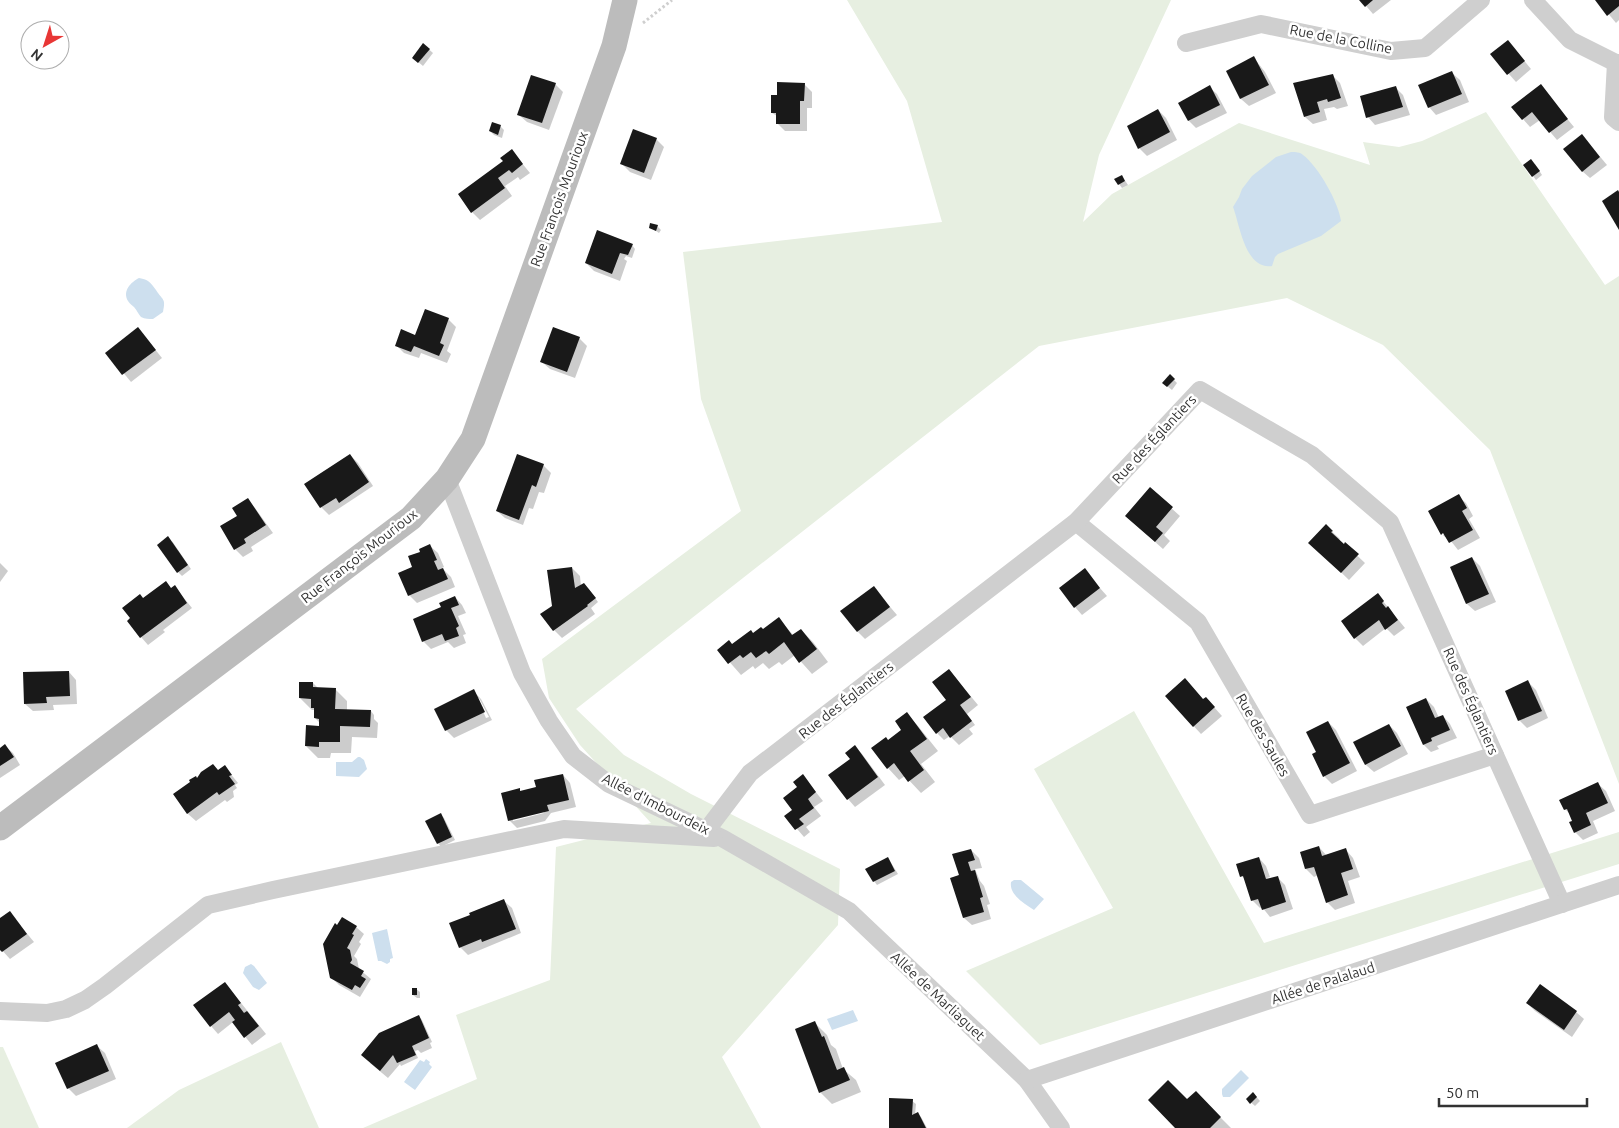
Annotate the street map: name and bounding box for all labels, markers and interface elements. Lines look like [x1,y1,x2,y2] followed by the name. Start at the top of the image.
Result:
[20,20,70,70] north arrow
[1288,21,1394,57] street label: Rue de la Colline
[28,46,46,65] text: N
[527,129,591,269] street label: Rue François Mourioux
[1108,391,1199,487] street label: Rue des Églantiers
[298,506,420,606] street label: Rue François Mourioux
[1440,645,1503,757] street label: Rue des Églantiers
[795,657,896,742] street label: Rue des Églantiers
[1233,691,1293,779] street label: Rue des Saules
[600,770,712,838] street label: Allée d'Imbourdeix
[888,948,989,1044] street label: Allée de Marliaguet
[1269,959,1377,1007] street label: Allée de Palalaud
[1439,1076,1586,1108] scale bar
[1446,1084,1479,1101] text: 50 m

